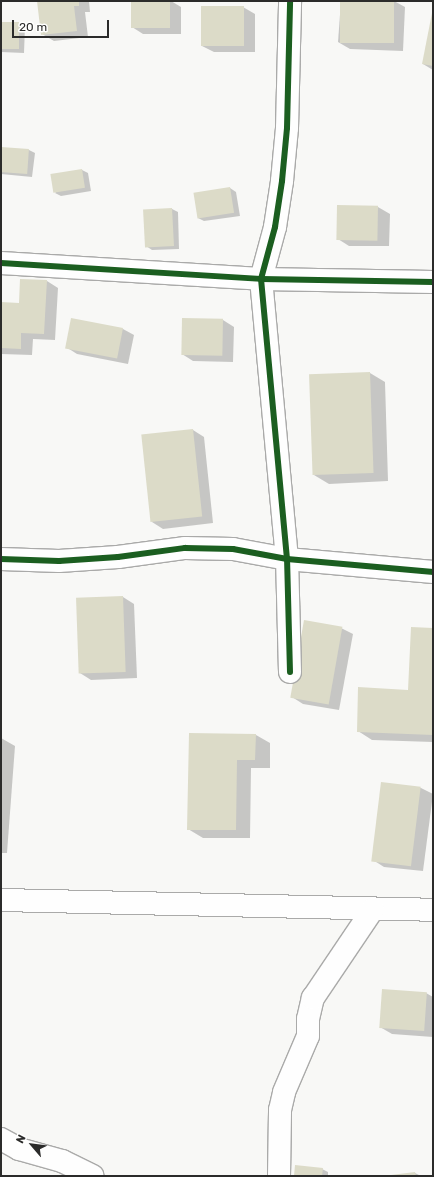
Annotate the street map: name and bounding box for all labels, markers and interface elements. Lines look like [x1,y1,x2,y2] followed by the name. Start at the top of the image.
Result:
[14,12,111,38] scale bar
[19,20,47,34] text: 20 m
[12,1125,52,1165] north arrow
[13,1133,29,1146] text: N

